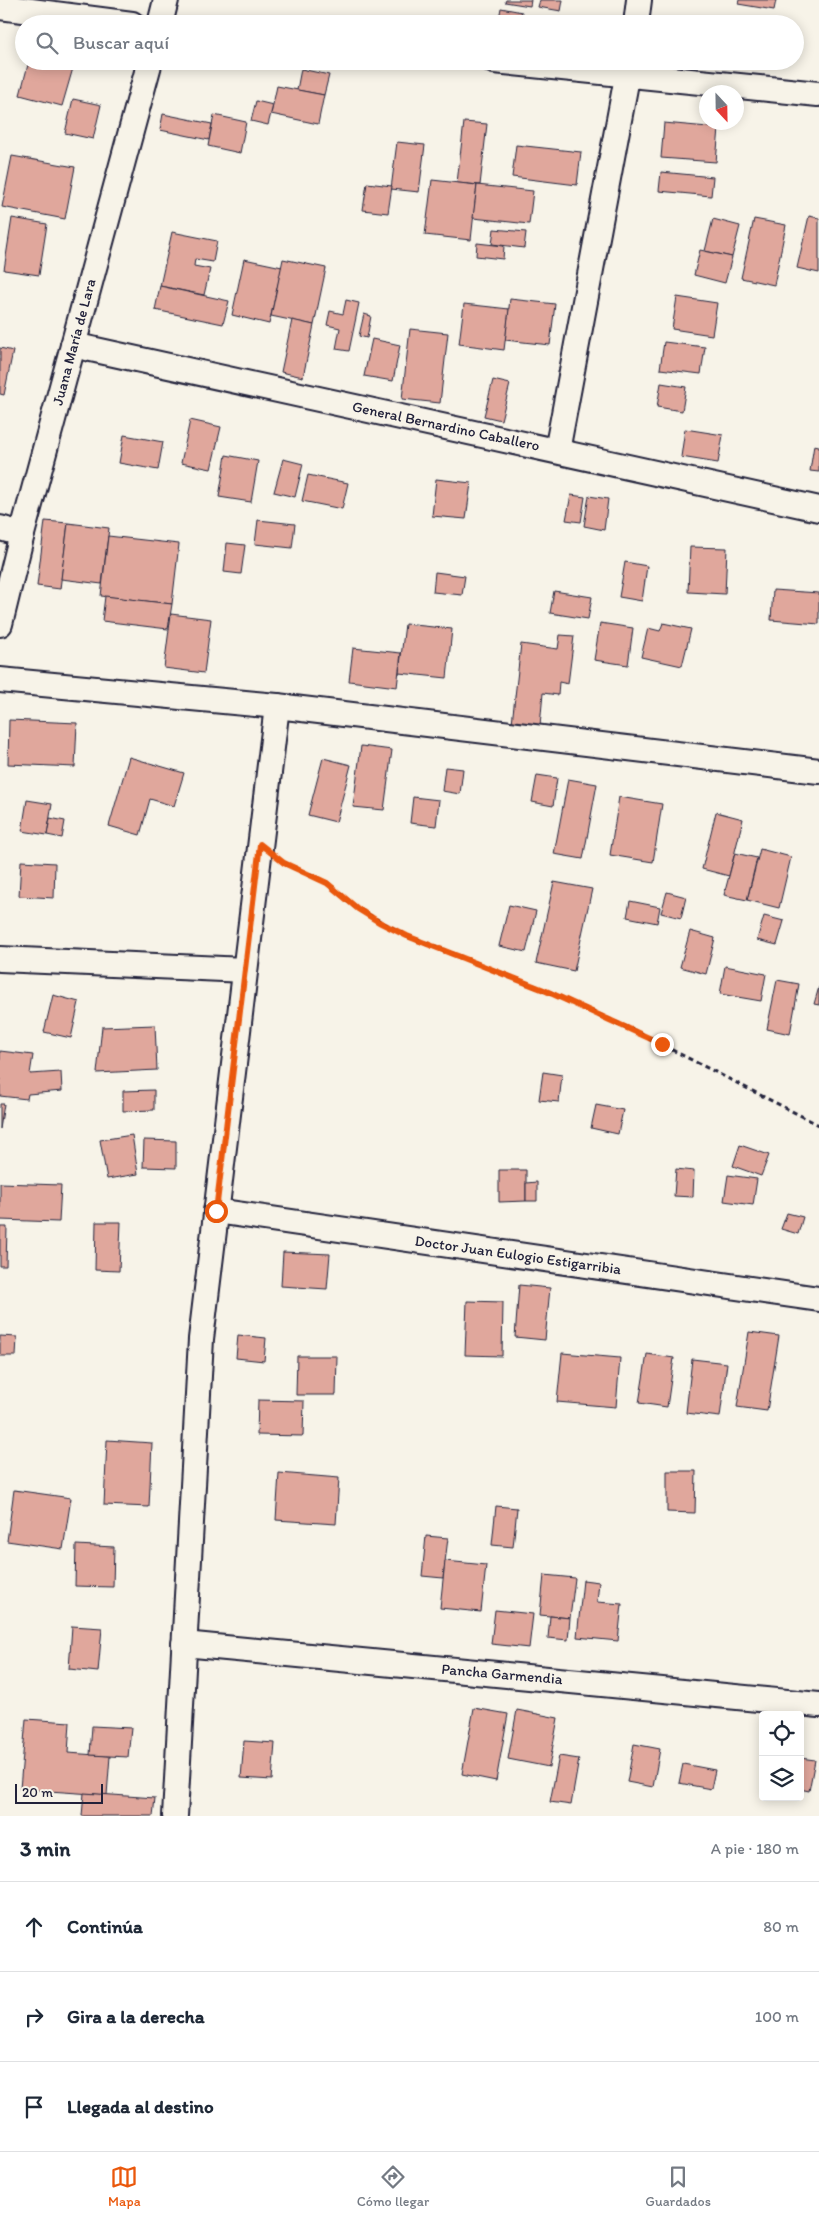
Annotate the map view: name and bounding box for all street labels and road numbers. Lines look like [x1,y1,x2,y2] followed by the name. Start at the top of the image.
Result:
[48,276,100,407] street label: Juana María de Lara
[351,397,541,455] street label: General Bernardino Caballero
[414,1232,623,1278] street label: Doctor Juan Eulogio Estigarribia
[441,1660,564,1688] street label: Pancha Garmendia

